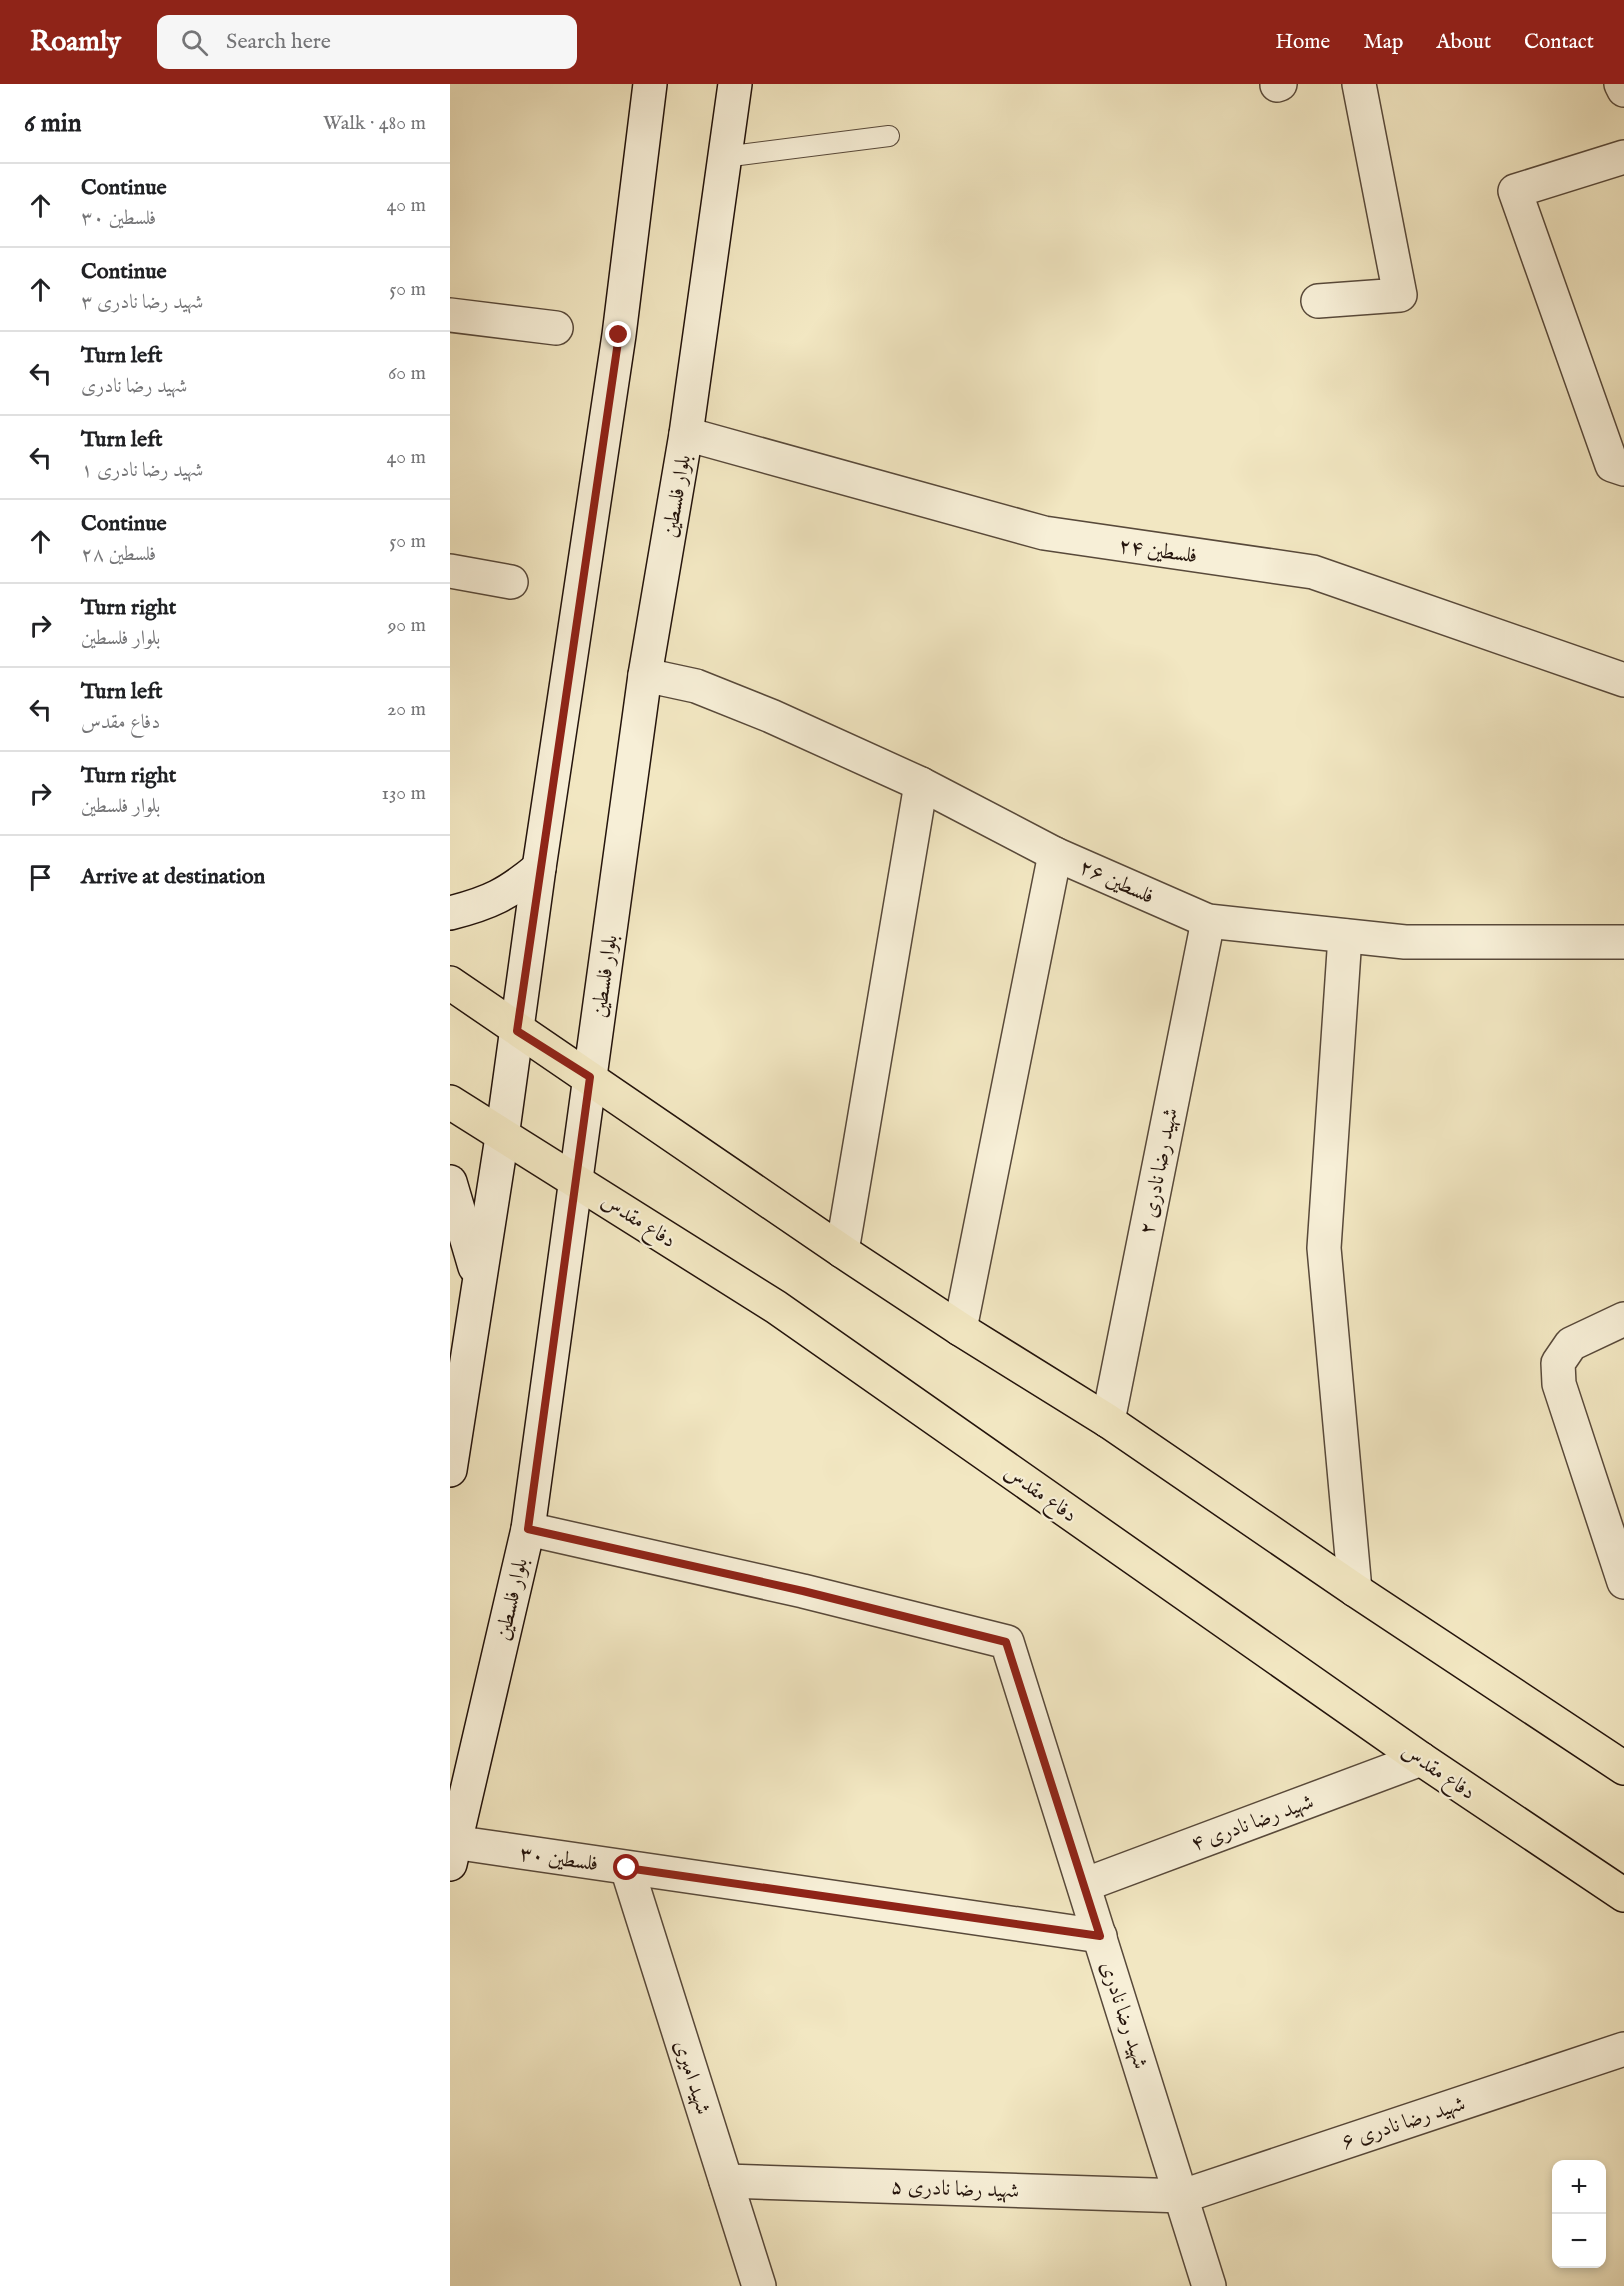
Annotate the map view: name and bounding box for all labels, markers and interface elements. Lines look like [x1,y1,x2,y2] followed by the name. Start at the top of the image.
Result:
[157,15,577,69] search box
[30,25,121,60] text: Roamly
[178,26,211,59] icon: search
[226,28,331,56] text: Search here
[1275,29,1330,56] text: Home
[1363,29,1403,56] text: Map
[1436,29,1491,56] text: About
[1524,29,1594,56] text: Contact
[24,107,82,140] text: 6 min
[323,111,426,136] text: Walk · 480 m
[81,174,167,202] text: Continue
[24,189,57,222] icon: ahead
[387,193,426,218] text: 40 m
[81,206,156,231] text: فلسطین ۳۰
[81,258,167,286] text: Continue
[24,273,57,306] icon: ahead
[389,277,426,302] text: 50 m
[81,290,203,315] text: شهید رضا نادری ۳
[605,321,631,347] route end
[81,342,163,370] text: Turn left
[24,357,57,390] icon: left
[388,361,426,386] text: 60 m
[81,374,187,399] text: شهید رضا نادری
[81,426,163,454] text: Turn left
[24,441,57,474] icon: left
[387,445,426,470] text: 40 m
[657,453,698,540] street label: بلوار فلسطین
[81,458,203,483] text: شهید رضا نادری ۱
[81,510,167,538] text: Continue
[24,525,57,558] icon: ahead
[389,529,426,554] text: 50 m
[1117,533,1199,570] street label: فلسطین ۲۴
[81,542,156,567] text: فلسطین ۲۸
[81,594,176,622] text: Turn right
[24,609,57,642] icon: right
[388,613,426,638] text: 90 m
[81,626,160,651] text: بلوار فلسطین
[81,678,163,706] text: Turn left
[24,693,57,726] icon: left
[387,697,426,722] text: 20 m
[81,710,160,735] text: دفاع مقدس
[81,762,176,790] text: Turn right
[24,777,57,810] icon: right
[381,781,426,806] text: 130 m
[81,794,160,819] text: بلوار فلسطین
[1075,854,1158,911] street label: فلسطین ۲۶
[24,861,57,894] icon: arrive
[81,863,265,891] text: Arrive at destination
[586,933,625,1019] street label: بلوار فلسطین
[1134,1106,1185,1237] street label: شهید رضا نادری ۲
[594,1188,681,1257] street label: دفاع مقدس
[997,1459,1082,1532] street label: دفاع مقدس
[490,1556,535,1643] street label: بلوار فلسطین
[1394,1738,1480,1809] street label: دفاع مقدس
[1188,1789,1317,1858] street label: شهید رضا نادری ۴
[518,1841,600,1878] street label: فلسطین ۳۰
[613,1854,639,1880] route start
[1093,1958,1154,2073] street label: شهید رضا نادری
[667,2037,716,2118] street label: شهید امیری
[1338,2091,1469,2156] street label: شهید رضا نادری ۶
[1552,2160,1606,2268] map controls
[1552,2160,1606,2214] button: +
[890,2174,1020,2205] street label: شهید رضا نادری ۵
[1552,2214,1606,2268] button: −

